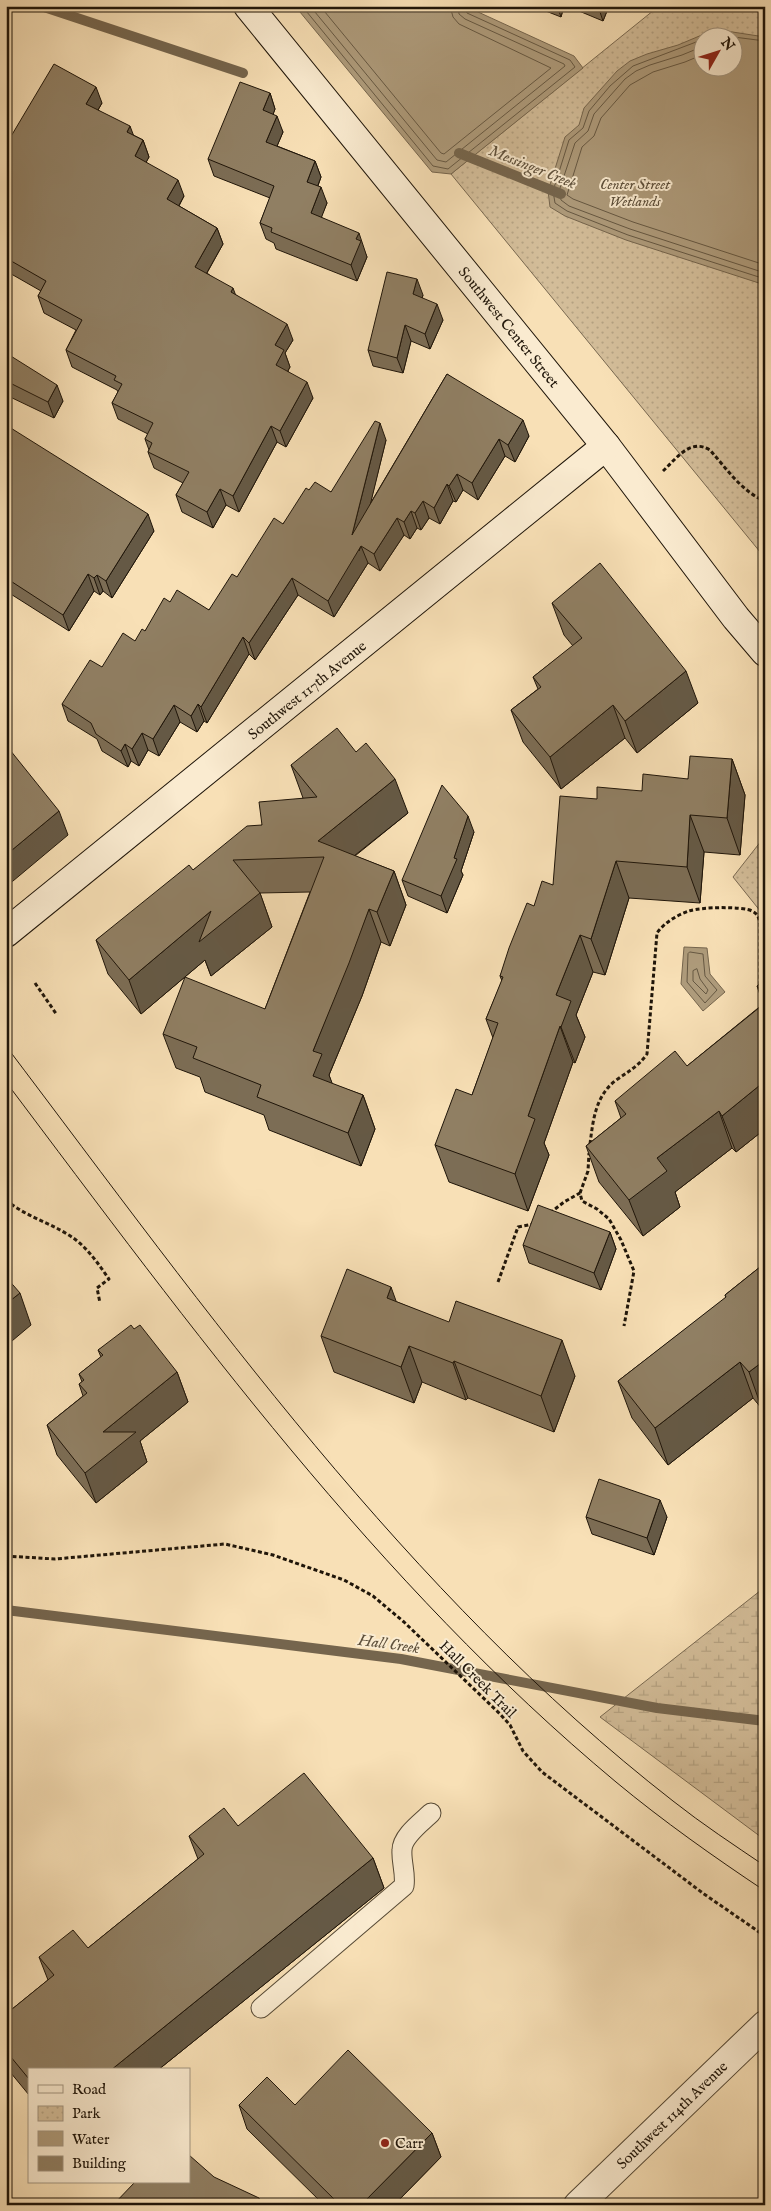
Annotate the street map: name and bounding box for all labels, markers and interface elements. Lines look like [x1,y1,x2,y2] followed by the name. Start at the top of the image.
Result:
[694,28,744,78] north arrow
[716,33,738,55] text: N
[485,141,580,195] water label: Messinger Creek
[600,175,671,211] park label: Center Street Wetlands
[454,263,563,392] street label: Southwest Center Street
[244,637,371,744] street label: Southwest 117th Avenue
[356,1631,421,1659] water label: Hall Creek
[435,1637,521,1723] street label: Hall Creek Trail
[613,2057,732,2173] street label: Southwest 114th Avenue
[28,2068,190,2184] legend
[72,2080,107,2099] text: Road
[72,2104,102,2123] text: Park
[72,2130,110,2149] text: Water
[395,2134,424,2153] place label: Carr
[379,2137,391,2149] marker: Carr
[72,2154,127,2173] text: Building

